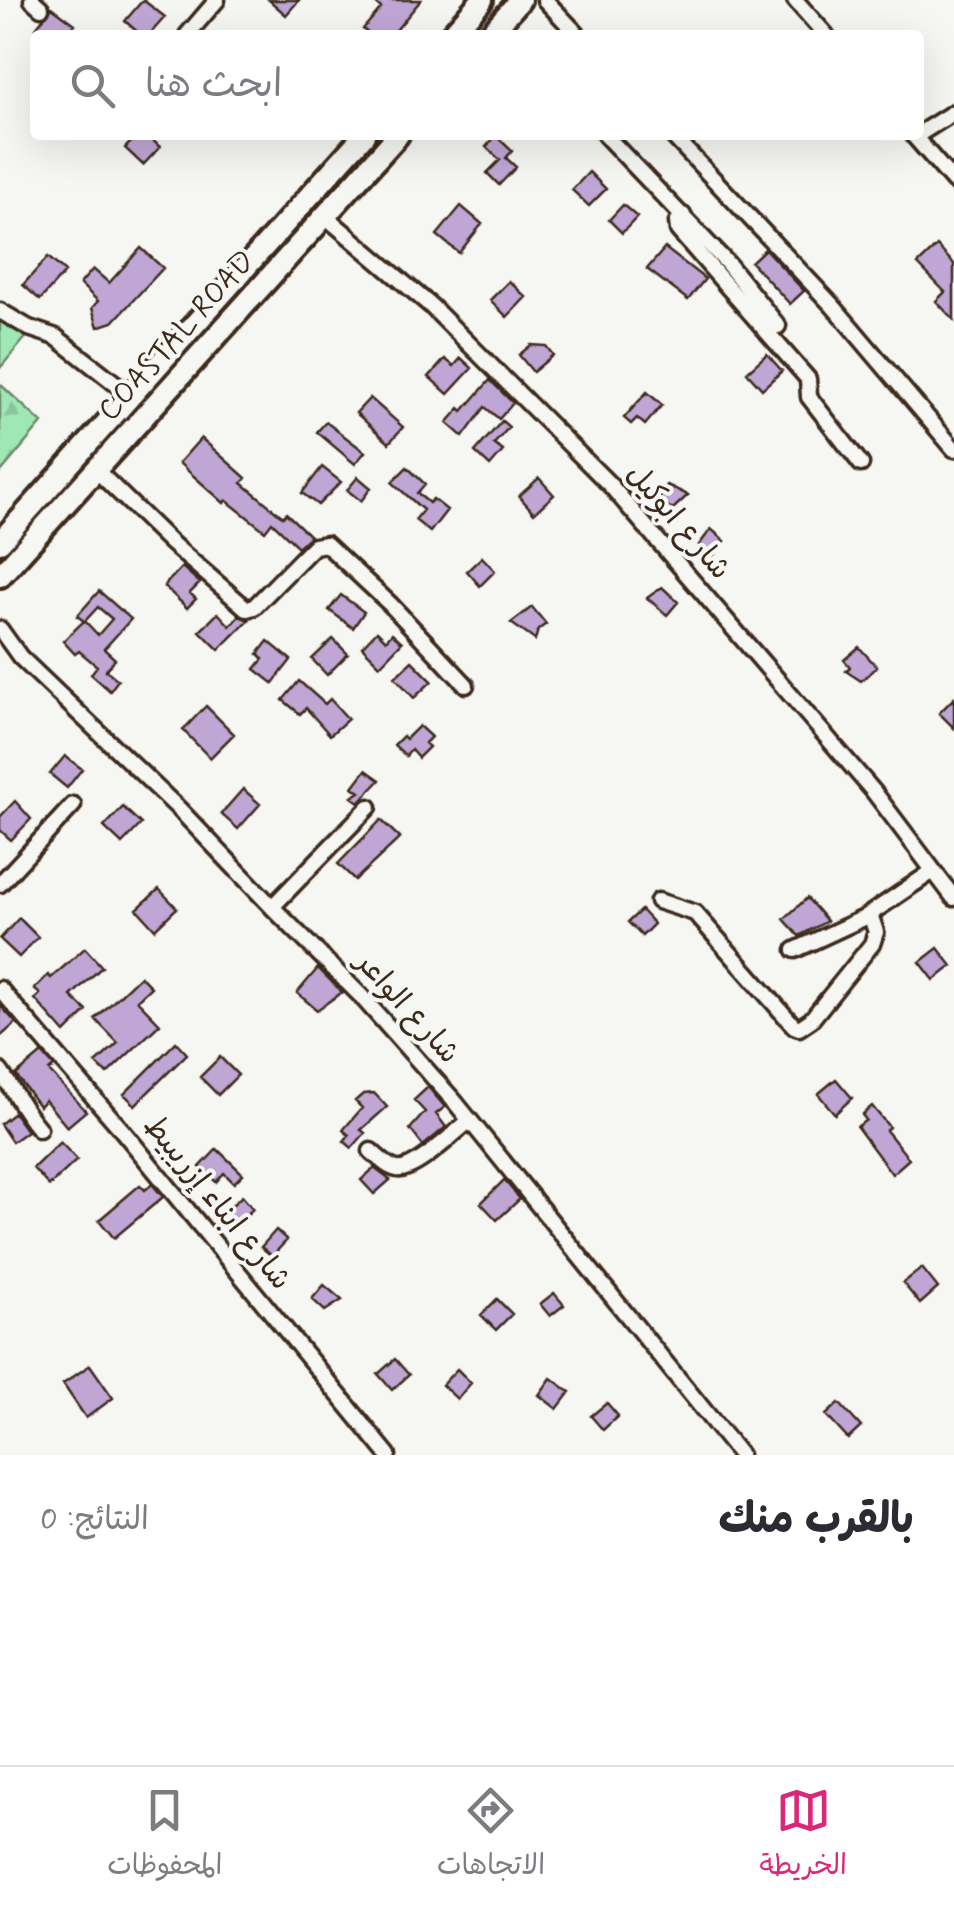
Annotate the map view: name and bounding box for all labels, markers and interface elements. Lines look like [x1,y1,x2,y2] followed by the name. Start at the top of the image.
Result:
[30,30,924,140] search box
[65,58,120,113] icon: search
[145,61,282,110] text: ابحث هنا
[90,242,264,430] street label: COASTAL ROAD
[617,456,739,588] street label: شارع ابوكيل
[344,941,468,1072] street label: شارع الواعر
[134,1108,300,1298] street label: شارع ابناء إزريبيط
[718,1493,914,1548] text: بالقرب منك
[40,1499,149,1541] text: النتائج: 0
[107,1783,223,1889] tab: المحفوظات
[437,1783,545,1889] tab: الاتجاهات
[759,1783,847,1889] tab: الخريطة

